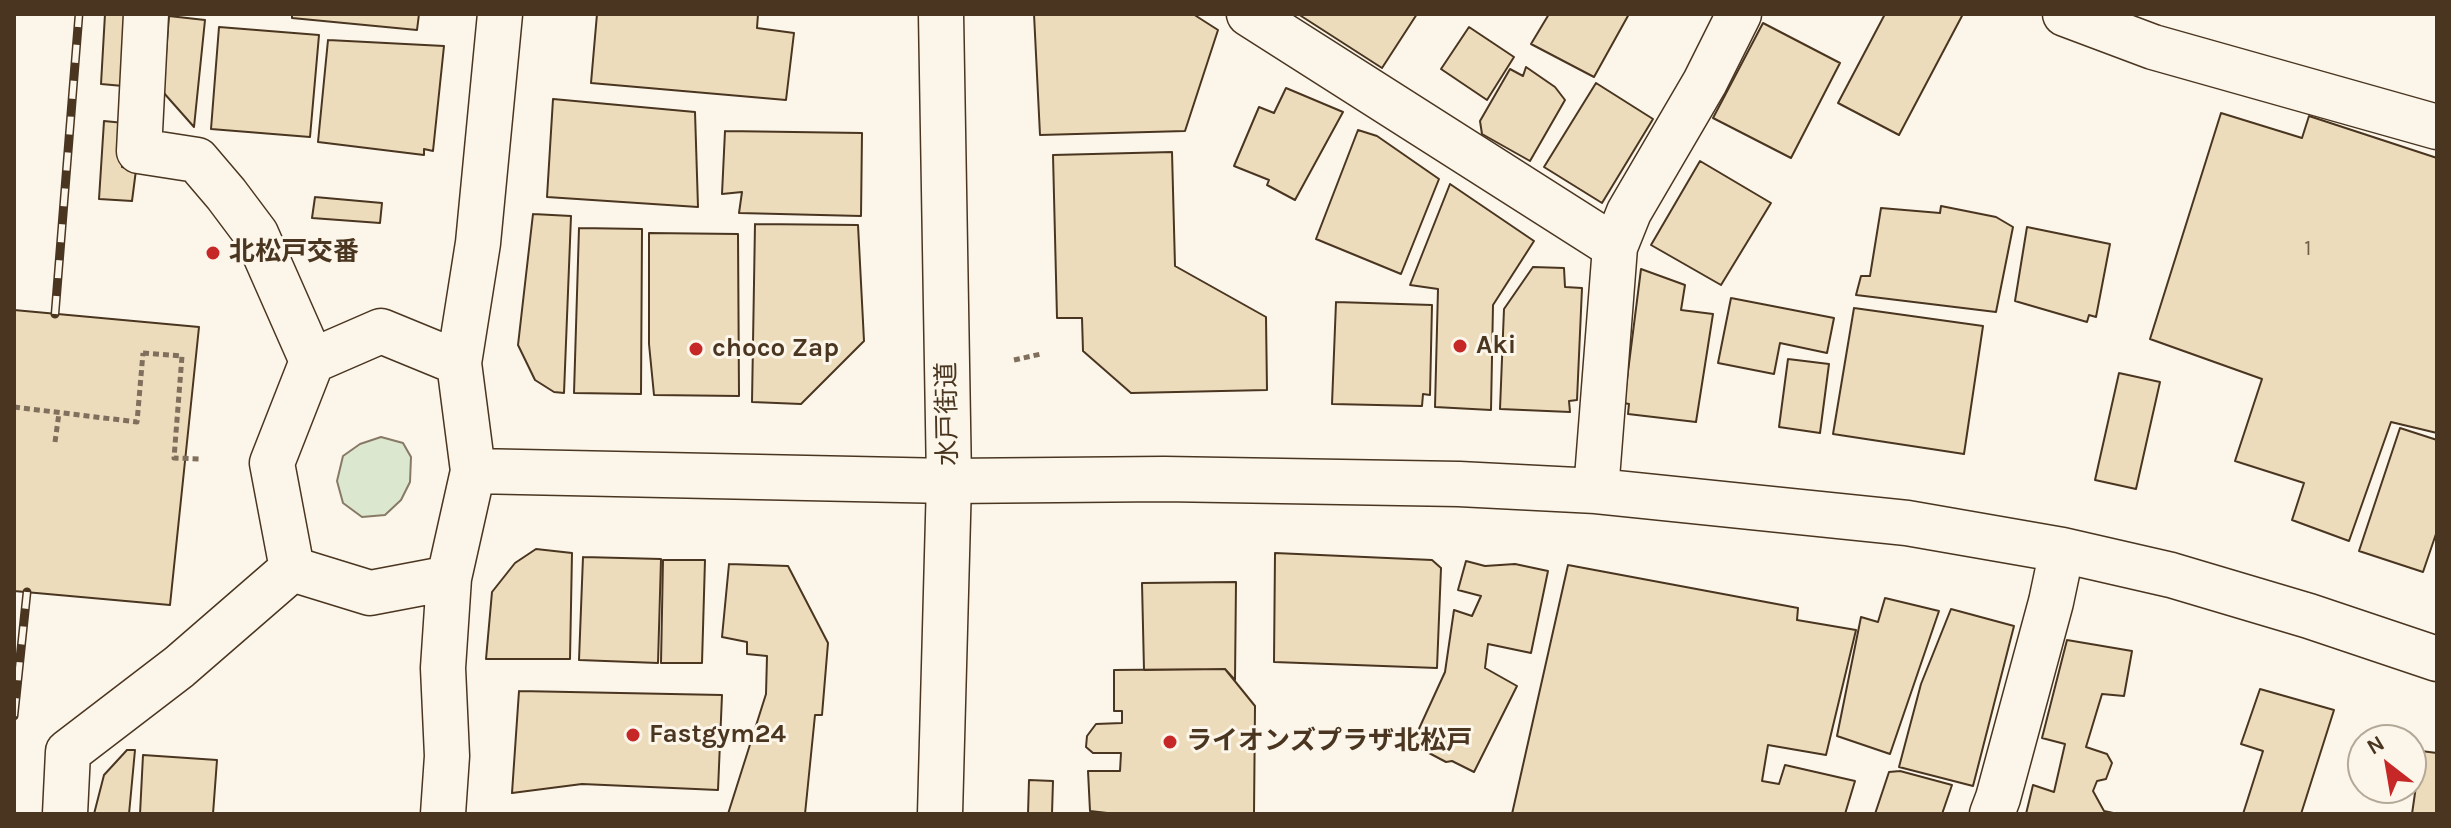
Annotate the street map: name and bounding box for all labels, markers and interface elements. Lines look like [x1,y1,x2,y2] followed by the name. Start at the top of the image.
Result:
[2304,236,2312,262] house number: 1
[229,237,359,269] place label: 北松戸交番
[204,244,222,262] marker: 北松戸交番
[1476,330,1516,362] place label: Aki
[712,333,839,365] place label: choco Zap
[1451,337,1469,355] marker: Aki
[687,340,705,358] marker: choco Zap
[931,362,965,466] street label: 水戸街道
[649,719,786,751] place label: Fastgym24
[2347,724,2427,804] north arrow
[624,726,642,744] marker: Fastgym24
[1186,726,1472,758] place label: ライオンズプラザ北松戸
[2362,730,2389,760] text: N
[1161,733,1179,751] marker: ライオンズプラザ北松戸

